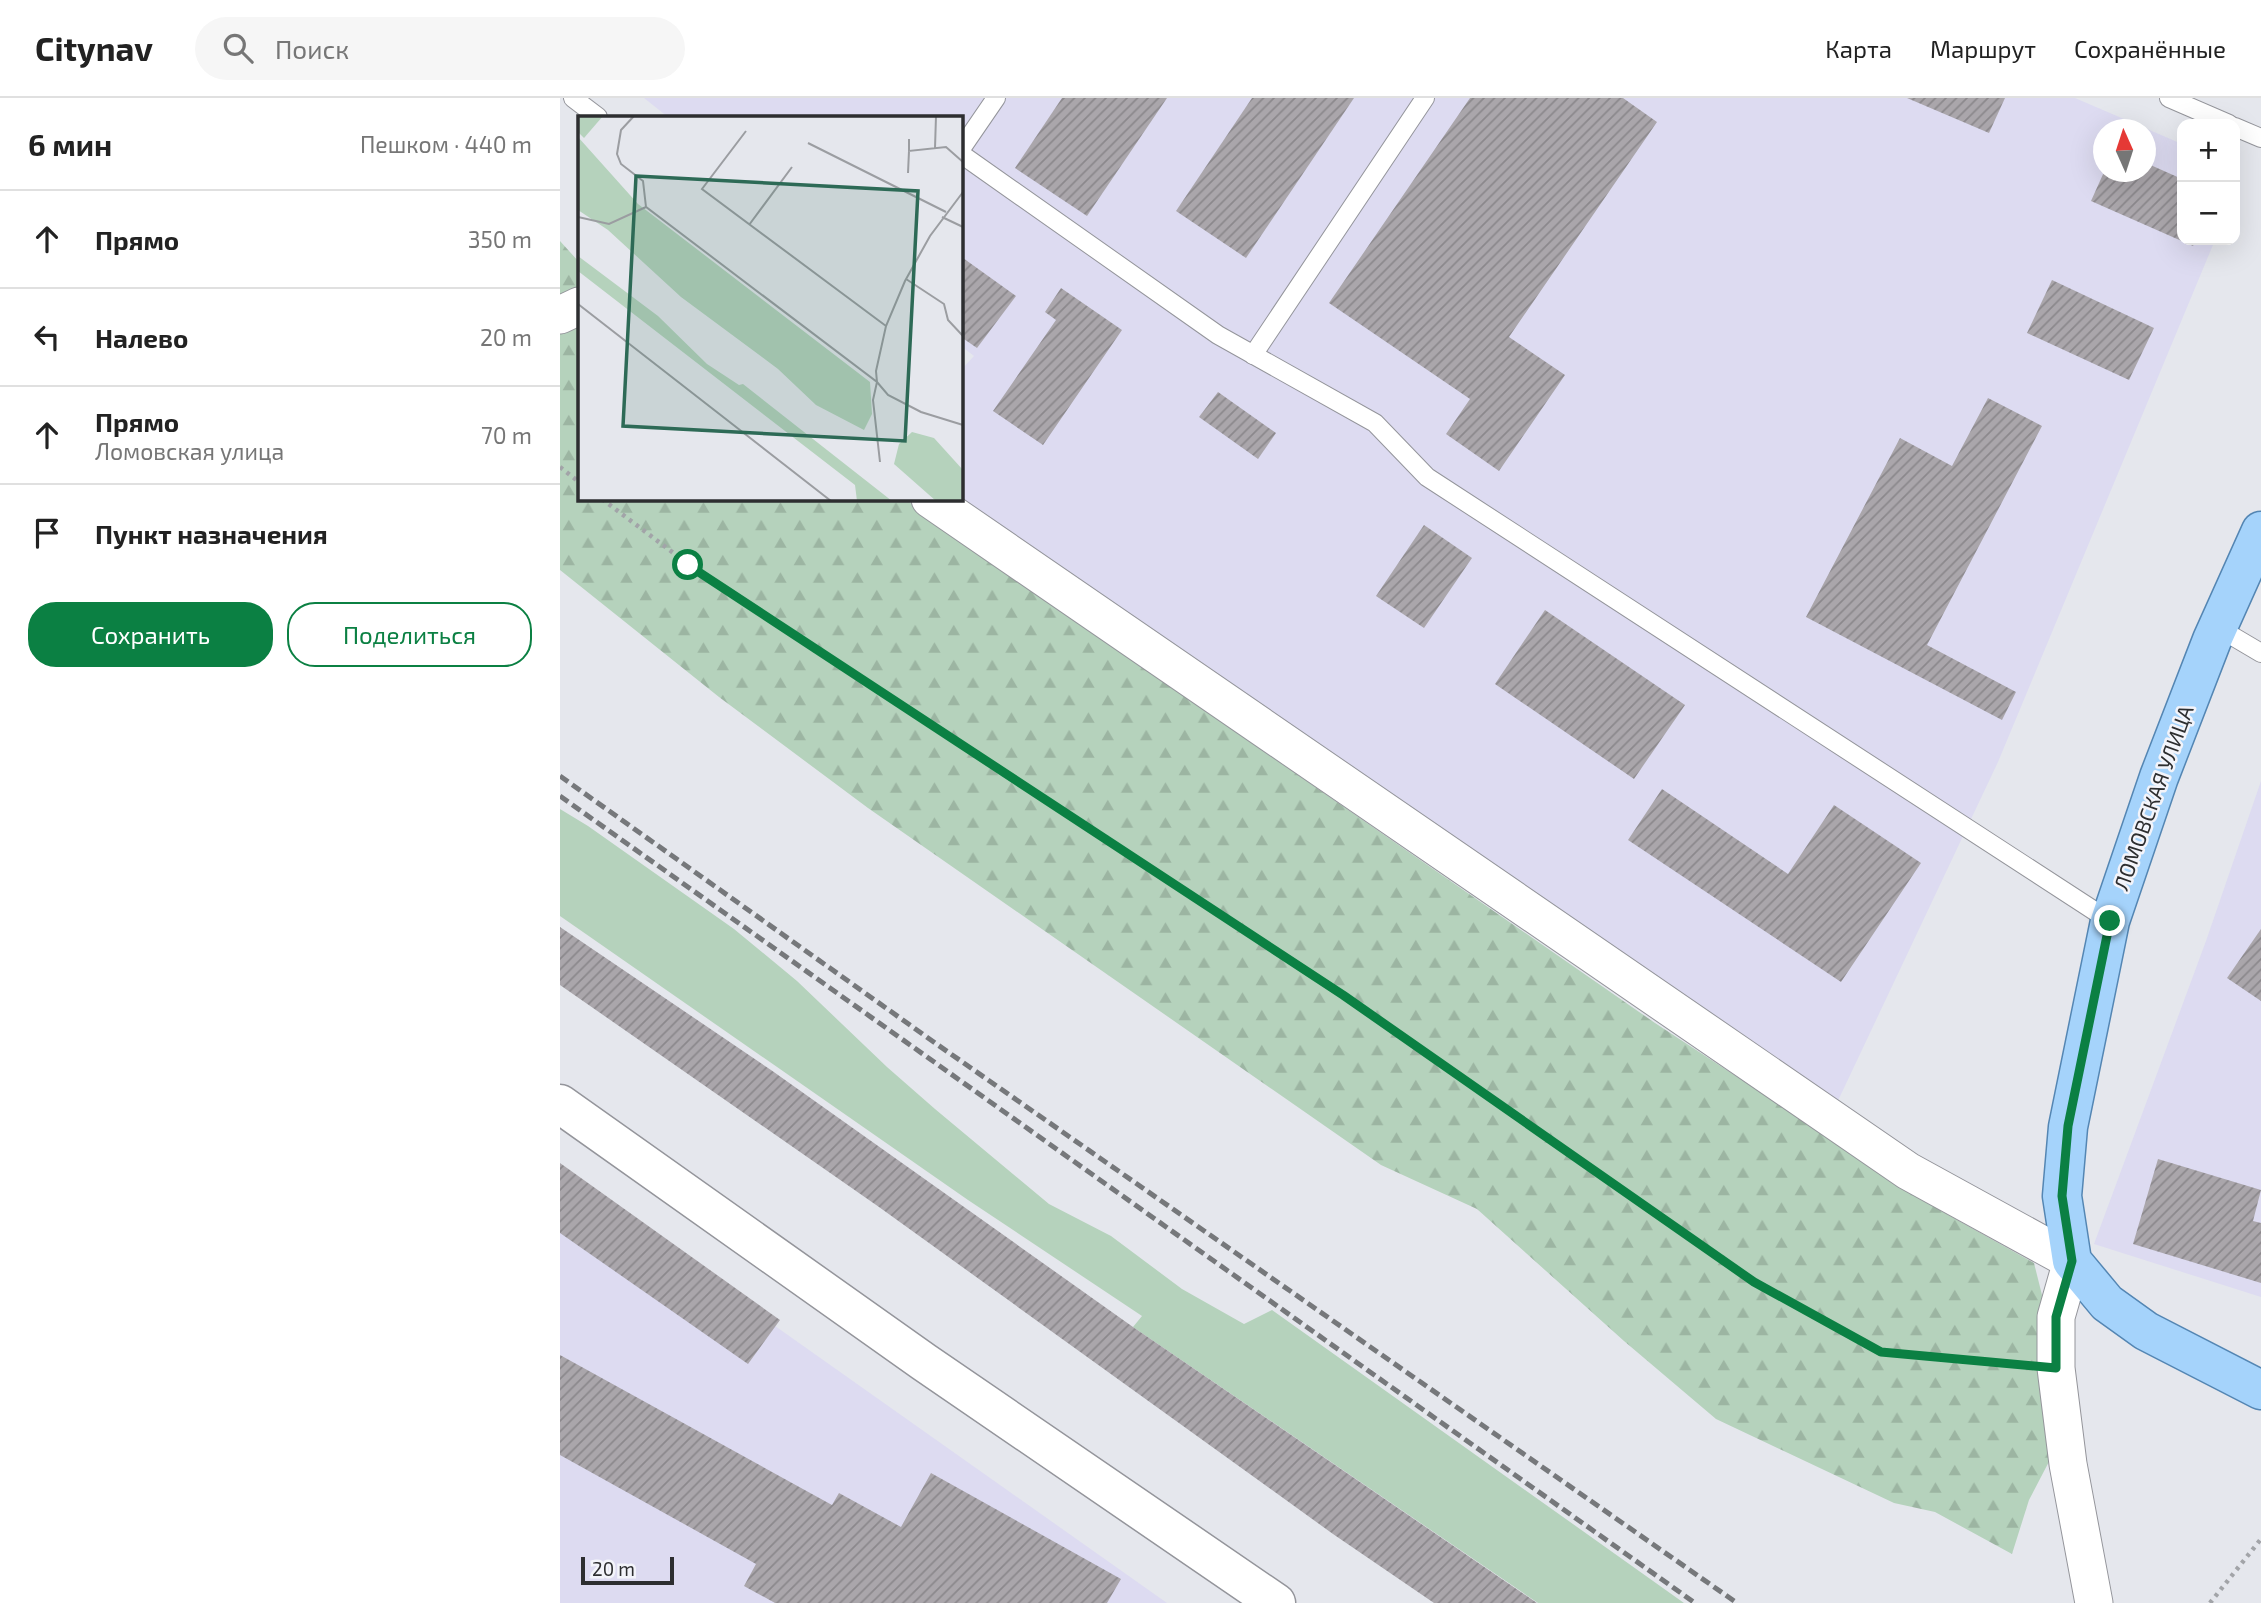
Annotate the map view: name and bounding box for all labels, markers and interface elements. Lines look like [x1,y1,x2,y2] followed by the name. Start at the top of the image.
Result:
[195,17,685,80] search box
[35,28,153,68] text: Citynav
[219,29,257,67] icon: search
[275,33,349,64] text: Поиск
[1825,34,1892,63] text: Карта
[1930,34,2036,63] text: Маршрут
[2074,34,2226,63] text: Сохранённые
[578,116,962,500] inset map
[2093,119,2156,182] north arrow
[2177,119,2240,245] map controls
[2177,119,2240,182] button: +
[28,126,112,162] text: 6 мин
[360,130,532,158] text: Пешком · 440 m
[2177,182,2240,245] button: −
[28,220,66,258] icon: ahead
[95,224,179,255] text: Прямо
[468,225,532,253] text: 350 m
[28,318,66,356] icon: left
[95,322,188,353] text: Налево
[480,323,532,351] text: 20 m
[95,406,179,437] text: Прямо
[28,416,66,454] icon: ahead
[481,421,532,449] text: 70 m
[95,437,284,465] text: Ломовская улица
[28,514,66,552] icon: arrive
[95,518,328,549] text: Пункт назначения
[672,549,703,580] route start
[28,602,273,667] button: Сохранить
[287,602,532,667] button: Поделиться
[2107,702,2198,893] street label: ЛОМОВСКАЯ УЛИЦА
[2094,905,2125,936] route end
[581,1554,674,1586] scale bar
[592,1557,635,1580] text: 20 m

